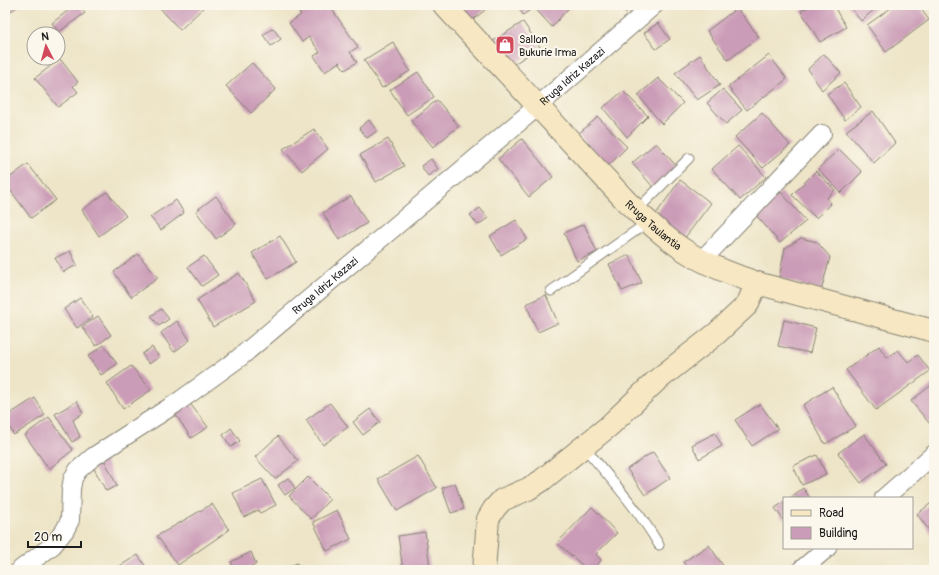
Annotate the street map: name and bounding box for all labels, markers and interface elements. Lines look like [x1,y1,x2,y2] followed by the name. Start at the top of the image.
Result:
[26,26,66,66] north arrow
[41,30,50,43] text: N
[519,33,577,59] place label: Sallon Bukurie Irma
[494,34,516,56] shop icon: Sallon Bukurie Irma
[537,45,607,108] street label: Rruga Idriz Kazazi
[623,197,684,253] street label: Rruga Taulantia
[289,254,360,317] street label: Rruga Idriz Kazazi
[783,497,913,549] legend
[819,506,844,521] text: Road
[28,523,81,549] scale bar
[819,526,858,541] text: Building
[34,530,63,545] text: 20 m

